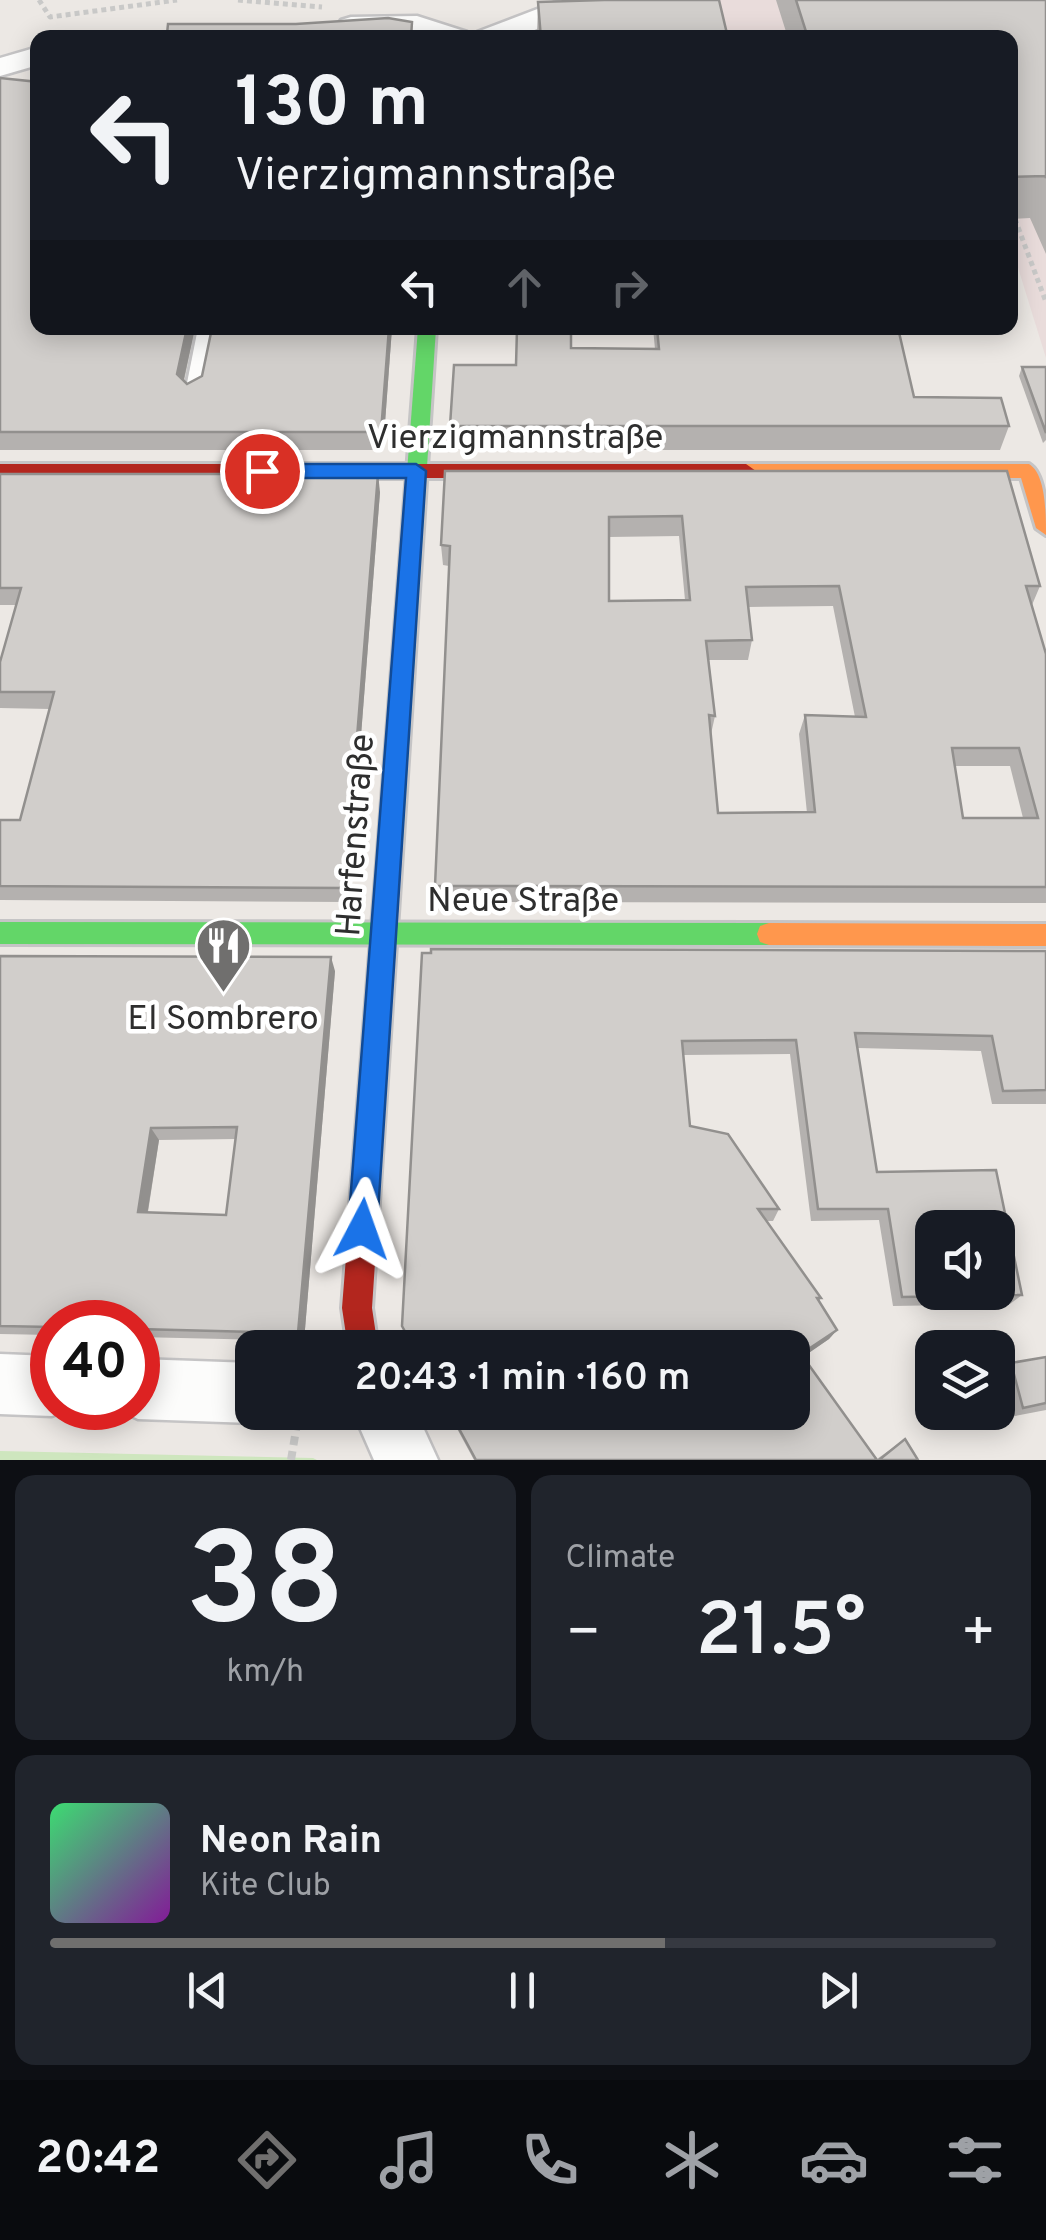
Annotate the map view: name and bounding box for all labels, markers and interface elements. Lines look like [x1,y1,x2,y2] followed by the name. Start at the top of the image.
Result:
[235,62,429,151] text: 130 m
[70,70,200,200] icon: left
[235,149,616,206] text: Vierzigmannstraße
[392,260,447,315] icon: left
[497,260,552,315] icon: ahead
[602,260,657,315] icon: right
[367,417,663,461] street label: Vierzigmannstraße
[220,429,305,514] pin
[235,444,290,499] icon: arrive
[328,732,386,938] street label: Harfenstraße
[427,880,619,924] street label: Neue Straße
[193,916,253,995] restaurant icon: El Sombrero
[127,998,319,1042] place label: El Sombrero
[310,1177,414,1281] position arrow
[915,1210,1015,1430] map controls
[915,1210,1015,1310] button: sound
[30,1300,160,1430] speed limit sign: 40
[915,1330,1015,1430] button: layers
[355,1355,690,1404] text: 20:43 · 1 min · 160 m
[185,1505,345,1670] text: 38
[566,1539,675,1579] text: Climate
[696,1587,866,1682] text: 21.5°
[566,1600,601,1670] text: −
[961,1600,996,1670] text: +
[226,1653,304,1693] text: km/h
[200,1818,382,1867] text: Neon Rain
[200,1867,331,1907] text: Kite Club
[180,1963,235,2018] icon: previous
[495,1963,550,2018] icon: pause
[811,1963,866,2018] icon: next
[232,2125,302,2195] icon: directions
[374,2125,444,2195] icon: music
[515,2125,585,2195] icon: phone
[657,2125,727,2195] icon: climate
[799,2125,869,2195] icon: car
[940,2125,1010,2195] icon: filters
[36,2132,160,2189] text: 20:42

